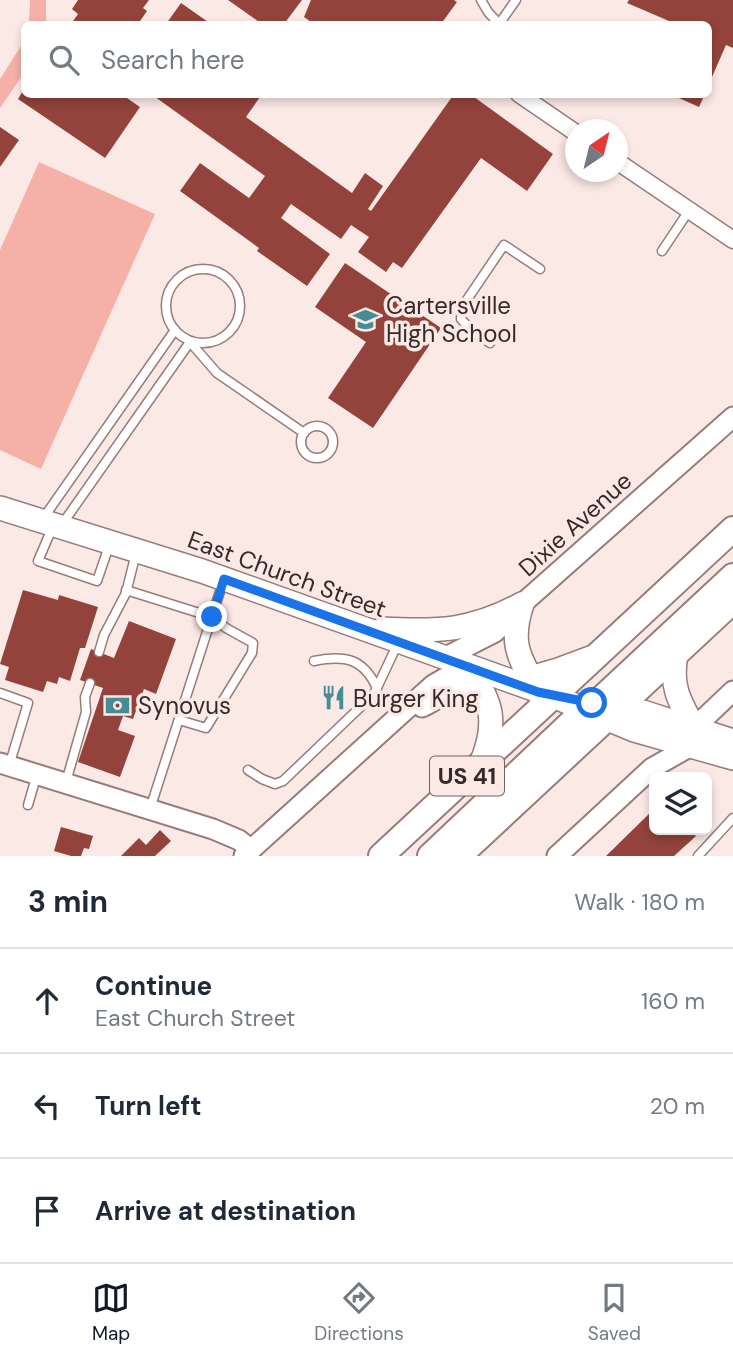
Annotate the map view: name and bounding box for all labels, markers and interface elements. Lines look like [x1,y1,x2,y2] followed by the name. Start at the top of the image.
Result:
[21,21,712,98] search box
[45,41,83,79] icon: search
[101,43,244,77] text: Search here
[565,119,628,182] north arrow
[386,290,517,349] place label: Cartersville High School
[352,305,380,333] school or university icon: Cartersville High School
[512,465,638,583] street label: Dixie Avenue
[183,524,391,624] street label: East Church Street
[196,601,227,632] route end
[353,683,479,714] place label: Burger King
[319,684,347,712] restaurant icon: Burger King
[576,687,607,718] route start
[138,690,231,721] place label: Synovus
[104,691,132,719] bank icon: Synovus
[430,756,504,796] road number: US 41
[649,772,712,835] map controls
[649,772,712,835] button: layers
[28,882,108,921] text: 3 min
[574,887,705,917] text: Walk · 180 m
[95,969,212,1003] text: Continue
[28,982,66,1020] icon: ahead
[641,986,705,1016] text: 160 m
[95,1003,295,1033] text: East Church Street
[28,1087,66,1125] icon: left
[95,1089,202,1123] text: Turn left
[650,1091,705,1121] text: 20 m
[28,1192,66,1230] icon: arrive
[95,1194,356,1228] text: Arrive at destination
[92,1279,130,1346] tab: Map
[314,1279,404,1346] tab: Directions
[588,1279,641,1346] tab: Saved

